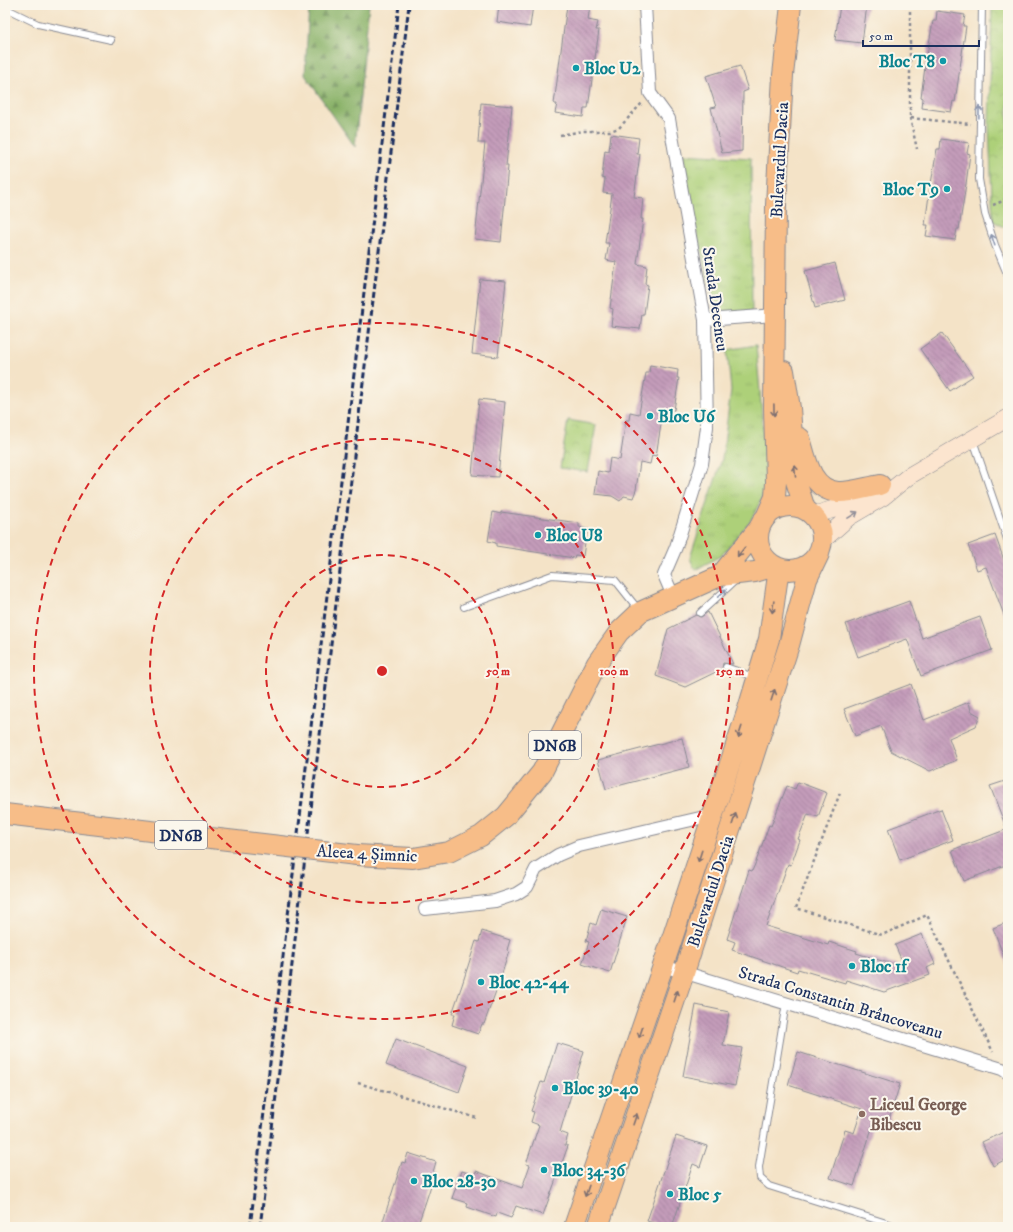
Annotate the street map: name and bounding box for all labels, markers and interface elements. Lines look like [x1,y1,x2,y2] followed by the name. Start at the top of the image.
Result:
[863,22,979,48] scale bar
[869,29,893,44] text: 50 m
[879,51,935,73] place label: Bloc T8
[938,56,948,66] marker: Bloc T8
[584,58,641,80] place label: Bloc U2
[571,63,581,73] marker: Bloc U2
[766,101,794,219] street label: Bulevardul Dacia
[975,106,983,119] one-way arrow
[883,179,939,201] place label: Bloc T9
[942,184,952,194] marker: Bloc T9
[989,234,997,246] one-way arrow
[697,245,733,353] street label: Strada Deceneu
[770,403,778,416] one-way arrow
[658,406,716,428] place label: Bloc U6
[645,411,655,421] marker: Bloc U6
[791,465,798,478] one-way arrow
[847,511,858,519] one-way arrow
[546,525,603,547] place label: Bloc U8
[533,530,543,540] marker: Bloc U8
[736,546,745,557] one-way arrow
[716,589,727,598] one-way arrow
[769,600,777,613] one-way arrow
[375,664,389,678] centre of rings
[485,664,510,679] text: 50 m
[600,664,628,679] text: 100 m
[716,664,744,679] text: 150 m
[770,689,777,702] one-way arrow
[736,726,744,738] one-way arrow
[529,731,581,759] road number: DN6B
[730,813,738,825] one-way arrow
[155,821,207,849] road number: DN6B
[683,832,740,950] street label: Bulevardul Dacia
[316,840,418,868] street label: Aleea 4 Șimnic
[696,849,703,862] one-way arrow
[860,956,910,978] place label: Bloc 1f
[736,961,946,1045] street label: Strada Constantin Brâncoveanu
[847,961,857,971] marker: Bloc 1f
[489,972,570,994] place label: Bloc 42-44
[476,977,486,987] marker: Bloc 42-44
[673,990,681,1002] one-way arrow
[637,1026,644,1039] one-way arrow
[563,1078,639,1100] place label: Bloc 39-40
[550,1083,560,1093] marker: Bloc 39-40
[870,1094,967,1136] place label: Liceul George Bibescu
[857,1109,867,1119] marker: Liceul George Bibescu
[631,1113,639,1125] one-way arrow
[552,1160,626,1182] place label: Bloc 34-36
[539,1165,549,1175] marker: Bloc 34-36
[422,1171,496,1193] place label: Bloc 28-30
[409,1176,419,1186] marker: Bloc 28-30
[678,1184,722,1206] place label: Bloc 5
[582,1185,590,1197] one-way arrow
[665,1189,675,1199] marker: Bloc 5

